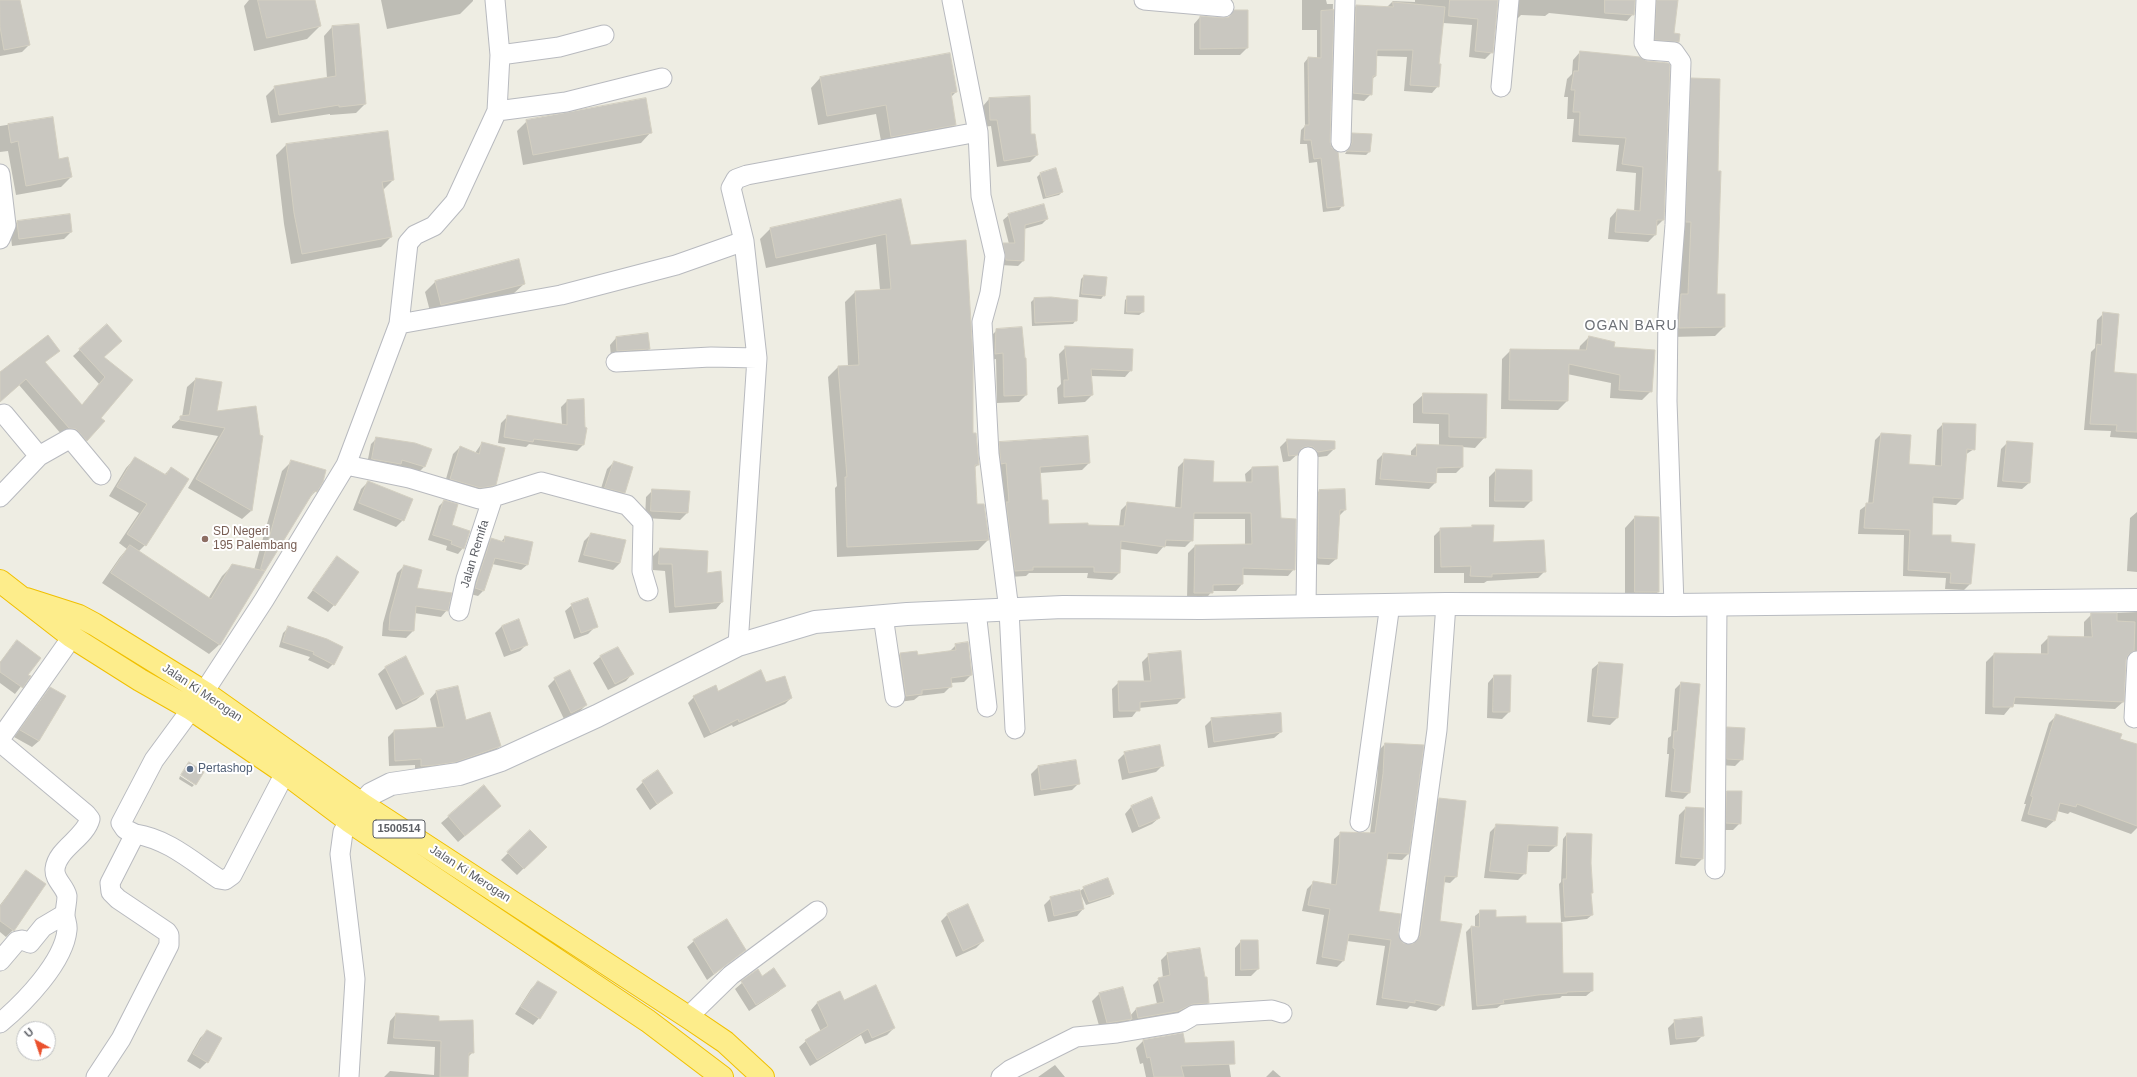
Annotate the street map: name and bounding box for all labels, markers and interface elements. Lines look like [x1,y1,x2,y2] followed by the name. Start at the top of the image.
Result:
[1584,318,1678,334] district label: OGAN BARU
[458,518,492,590] street label: Jalan Remifa
[213,525,297,553] place label: SD Negeri 195 Palembang
[200,534,210,544] marker: SD Negeri 195 Palembang
[159,661,245,725] street label: Jalan Ki Merogan
[198,762,253,776] place label: Pertashop
[185,764,195,774] marker: Pertashop
[373,820,425,838] road number: 1500514
[427,843,513,905] street label: Jalan Ki Merogan
[16,1021,56,1061] north arrow
[22,1025,36,1040] text: U

